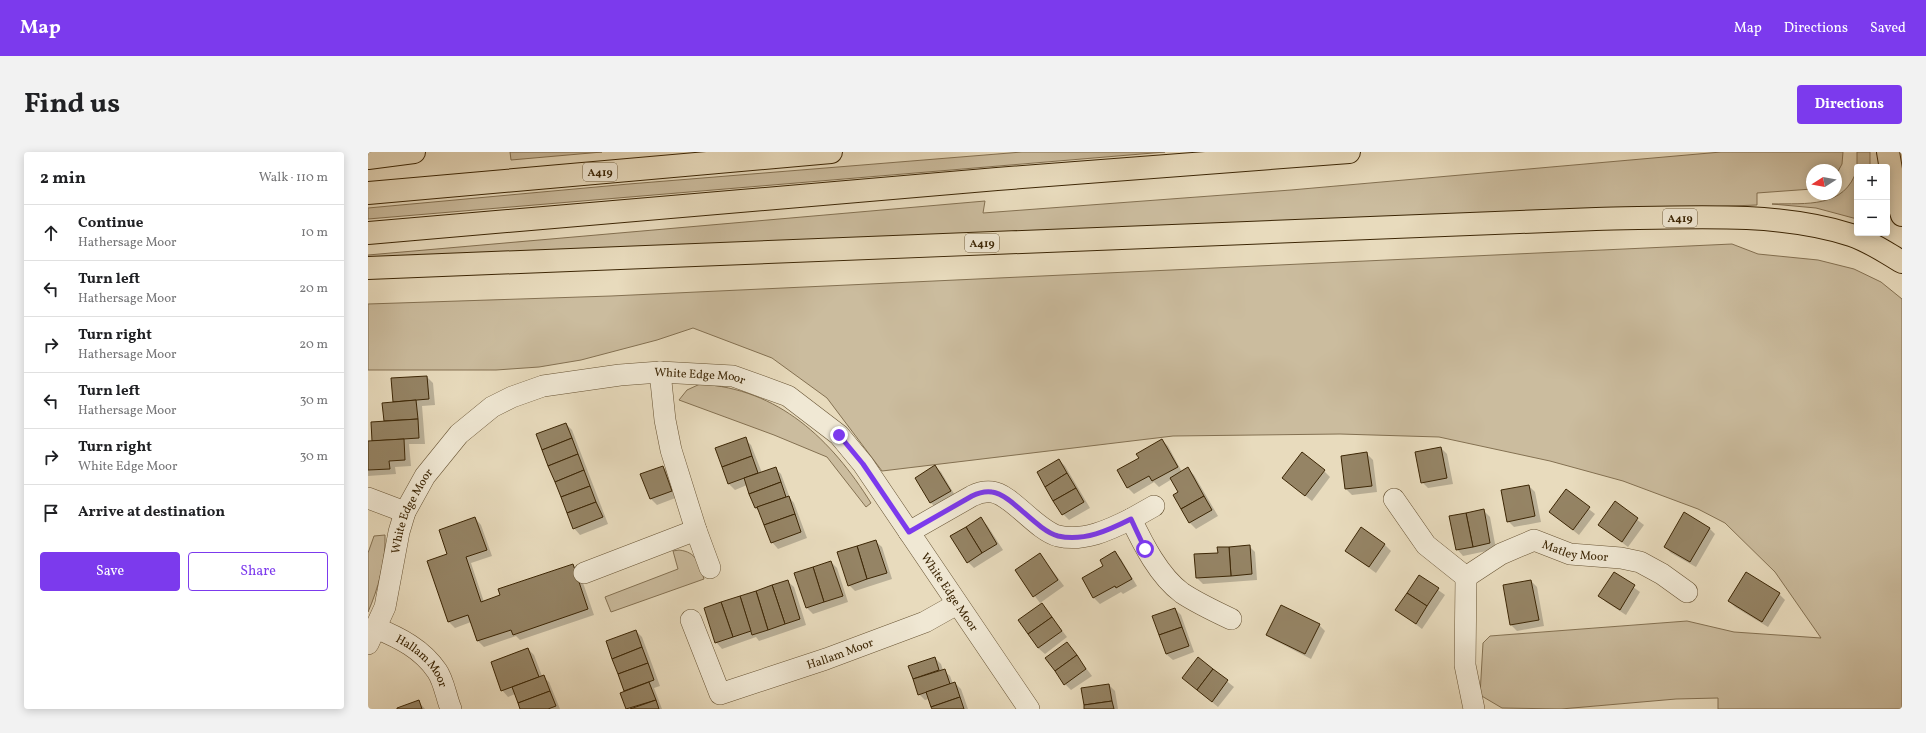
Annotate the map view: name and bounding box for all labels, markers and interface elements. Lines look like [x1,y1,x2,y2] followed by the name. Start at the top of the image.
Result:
[20,15,61,41] text: Map
[1734,19,1762,38] text: Map
[1784,19,1848,38] text: Directions
[1870,19,1906,38] text: Saved
[24,85,120,124] text: Find us
[1797,85,1902,124] button: Directions
[583,163,617,181] road number: A419
[1806,164,1842,200] north arrow
[1854,164,1890,236] map controls
[1854,164,1890,200] button: +
[40,167,86,190] text: 2 min
[259,169,328,187] text: Walk · 110 m
[1854,200,1890,236] button: −
[1663,209,1697,227] road number: A419
[78,213,143,234] text: Continue
[40,222,62,244] icon: ahead
[301,224,328,242] text: 10 m
[78,234,177,252] text: Hathersage Moor
[965,234,999,252] road number: A419
[78,269,140,290] text: Turn left
[40,278,62,300] icon: left
[299,280,328,298] text: 20 m
[78,290,177,308] text: Hathersage Moor
[78,325,152,346] text: Turn right
[40,334,62,356] icon: right
[299,336,328,354] text: 20 m
[78,346,177,364] text: Hathersage Moor
[654,365,748,389] street label: White Edge Moor
[78,381,140,402] text: Turn left
[40,390,62,412] icon: left
[300,392,328,410] text: 30 m
[78,402,177,420] text: Hathersage Moor
[830,426,848,444] route end
[78,437,152,458] text: Turn right
[40,446,62,468] icon: right
[300,448,328,466] text: 30 m
[78,458,177,476] text: White Edge Moor
[388,465,437,555] street label: White Edge Moor
[40,502,62,524] icon: arrive
[78,502,225,523] text: Arrive at destination
[1540,537,1609,566] street label: Matley Moor
[1136,540,1154,558] route start
[917,550,981,635] street label: White Edge Moor
[40,552,180,591] button: Save
[188,552,328,591] button: Share
[393,631,451,690] street label: Hallam Moor
[805,635,876,674] street label: Hallam Moor

